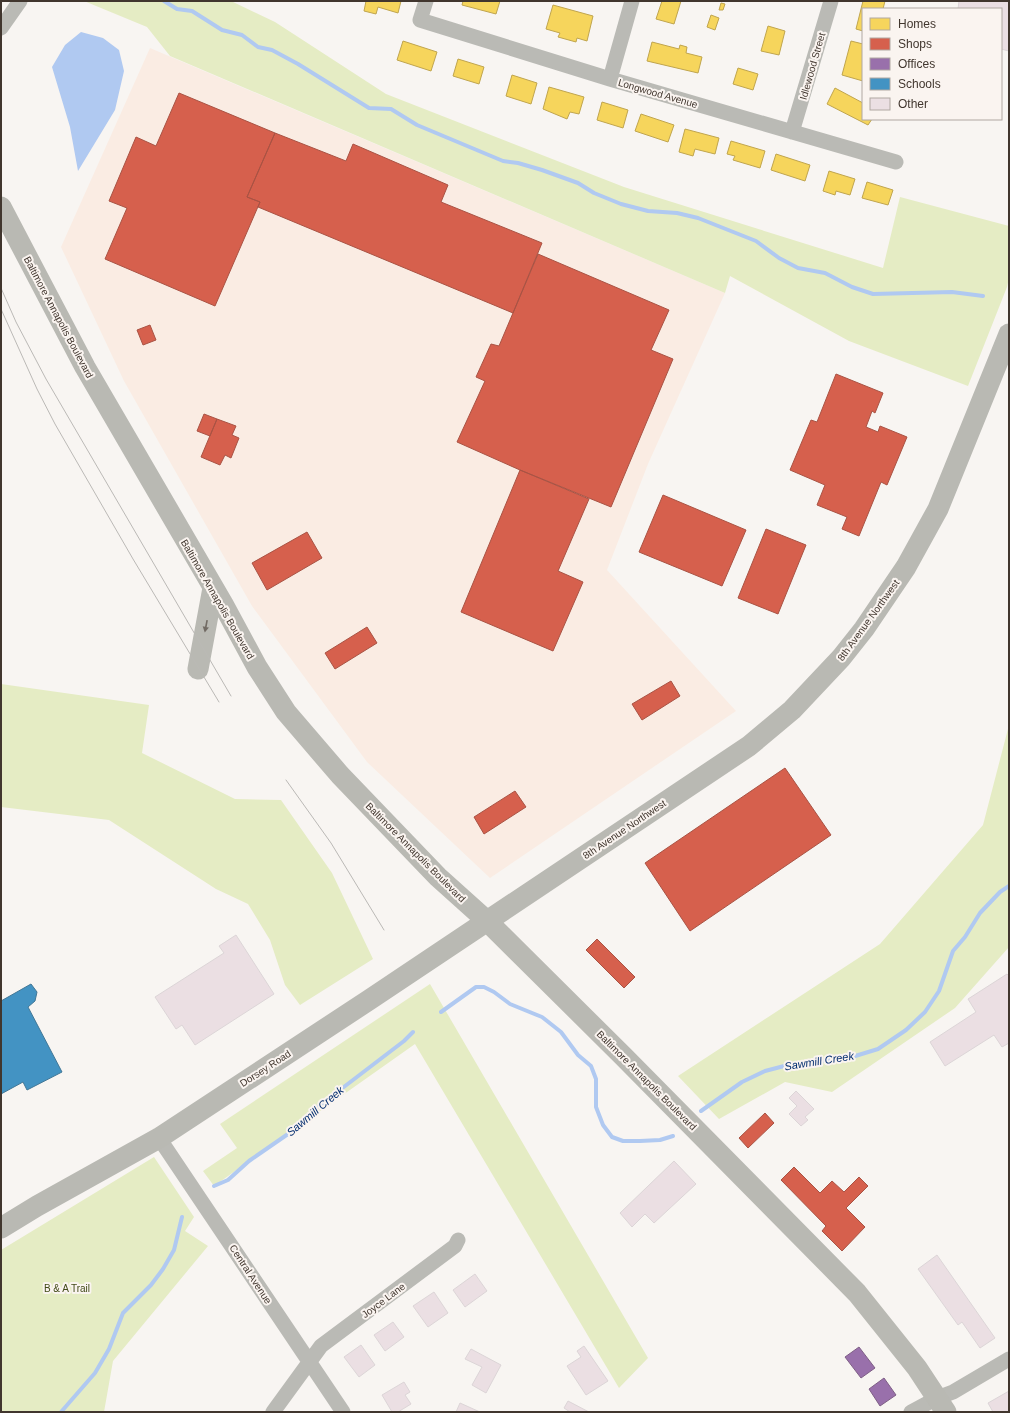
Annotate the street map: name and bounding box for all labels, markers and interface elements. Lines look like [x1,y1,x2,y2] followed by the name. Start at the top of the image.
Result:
[862,8,1002,120] legend
[898,17,936,31] text: Homes
[798,31,827,101] street label: Idlewood Street
[898,37,932,51] text: Shops
[898,57,935,71] text: Offices
[617,77,699,110] street label: Longwood Avenue
[898,77,941,91] text: Schools
[898,97,928,111] text: Other
[22,255,95,380] street label: Baltimore Annapolis Boulevard
[179,538,256,661] street label: Baltimore Annapolis Boulevard
[835,577,902,663] street label: 8th Avenue Northwest
[203,620,209,632] one-way arrow
[581,797,668,861] street label: 8th Avenue Northwest
[364,800,468,904] street label: Baltimore Annapolis Boulevard
[595,1028,699,1132] street label: Baltimore Annapolis Boulevard
[238,1048,293,1089] street label: Dorsey Road
[783,1049,855,1072] water label: Sawmill Creek
[284,1083,346,1138] water label: Sawmill Creek
[227,1243,274,1306] street label: Central Avenue
[360,1280,407,1320] street label: Joyce Lane
[44,1283,90,1294] park label: B & A Trail

